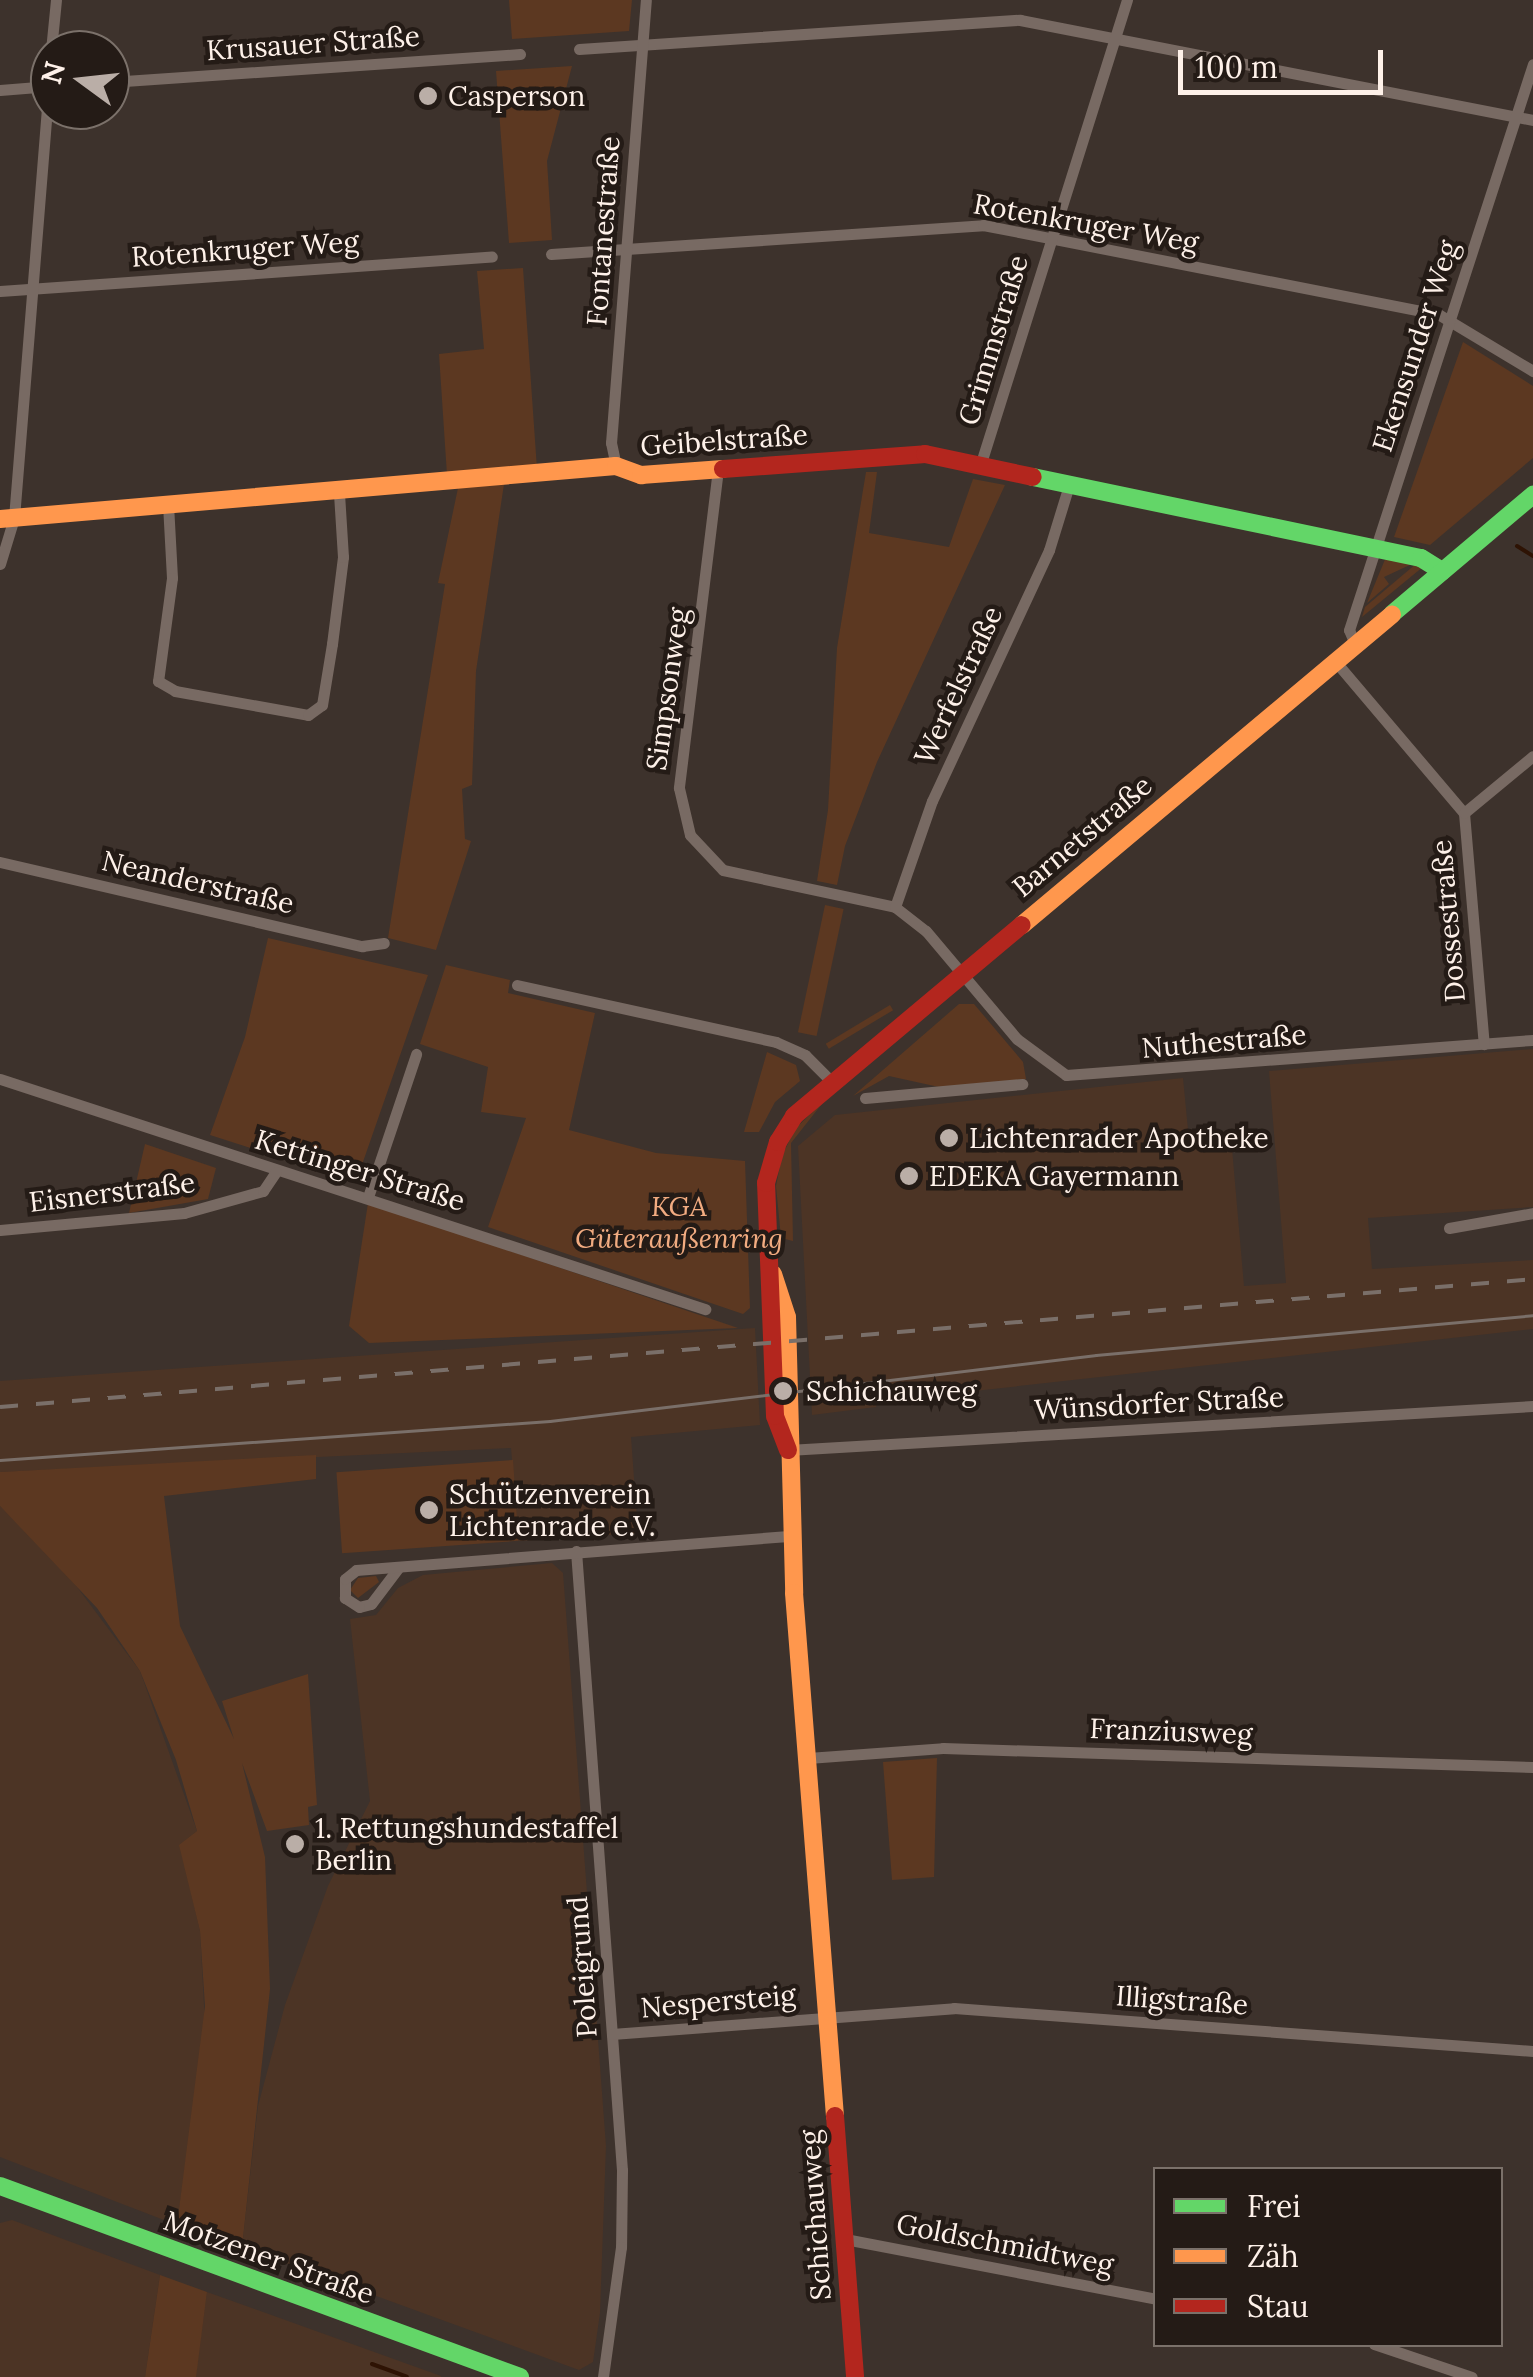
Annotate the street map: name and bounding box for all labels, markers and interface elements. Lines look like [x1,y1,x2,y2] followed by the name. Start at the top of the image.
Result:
[205,19,421,67] street label: Krusauer Straße
[30,30,130,130] north arrow
[1183,30,1388,92] scale bar
[1195,48,1278,86] text: 100 m
[33,58,73,88] text: N
[448,79,585,113] place label: Casperson
[417,85,439,107] marker: Casperson
[580,135,626,327] street label: Fontanestraße
[971,187,1201,259] street label: Rotenkruger Weg
[130,224,360,274] street label: Rotenkruger Weg
[1365,236,1465,456] street label: Ekensunder Weg
[951,251,1035,429] street label: Grimmstraße
[639,417,809,463] street label: Geibelstraße
[907,601,1009,769] street label: Werfelstraße
[639,605,695,773] street label: Simpsonweg
[1006,768,1158,904] street label: Barnetstraße
[1424,838,1472,1004] street label: Dossestraße
[99,844,297,920] street label: Neanderstraße
[1140,1017,1308,1065] street label: Nuthestraße
[969,1121,1269,1155] place label: Lichtenrader Apotheke
[251,1122,469,1218] street label: Kettinger Straße
[938,1127,960,1149] marker: Lichtenrader Apotheke
[929,1159,1179,1193] place label: EDEKA Gayermann
[27,1165,197,1219] street label: Eisnerstraße
[898,1165,920,1187] marker: EDEKA Gayermann
[575,1189,783,1255] park label: KGA Güteraußenring
[806,1374,977,1408] place label: Schichauweg
[770,1378,796,1404] marker: Schichauweg
[1033,1380,1285,1426] street label: Wünsdorfer Straße
[449,1477,656,1543] place label: Schützenverein Lichtenrade e.V.
[418,1499,440,1521] marker: Schützenverein Lichtenrade e.V.
[1089,1711,1253,1751] street label: Franziusweg
[315,1811,618,1877] place label: 1. Rettungshundestaffel Berlin
[284,1833,306,1855] marker: 1. Rettungshundestaffel Berlin
[560,1895,604,2039] street label: Poleigrund
[639,1977,797,2025] street label: Nespersteig
[1115,1979,1249,2021] street label: Illigstraße
[792,2129,838,2301] street label: Schichauweg
[1153,2167,1503,2347] legend
[1247,2187,1301,2225] text: Frei
[159,2203,379,2311] street label: Motzener Straße
[894,2206,1116,2282] street label: Goldschmidtweg
[1247,2237,1299,2275] text: Zäh
[1247,2287,1309,2325] text: Stau

